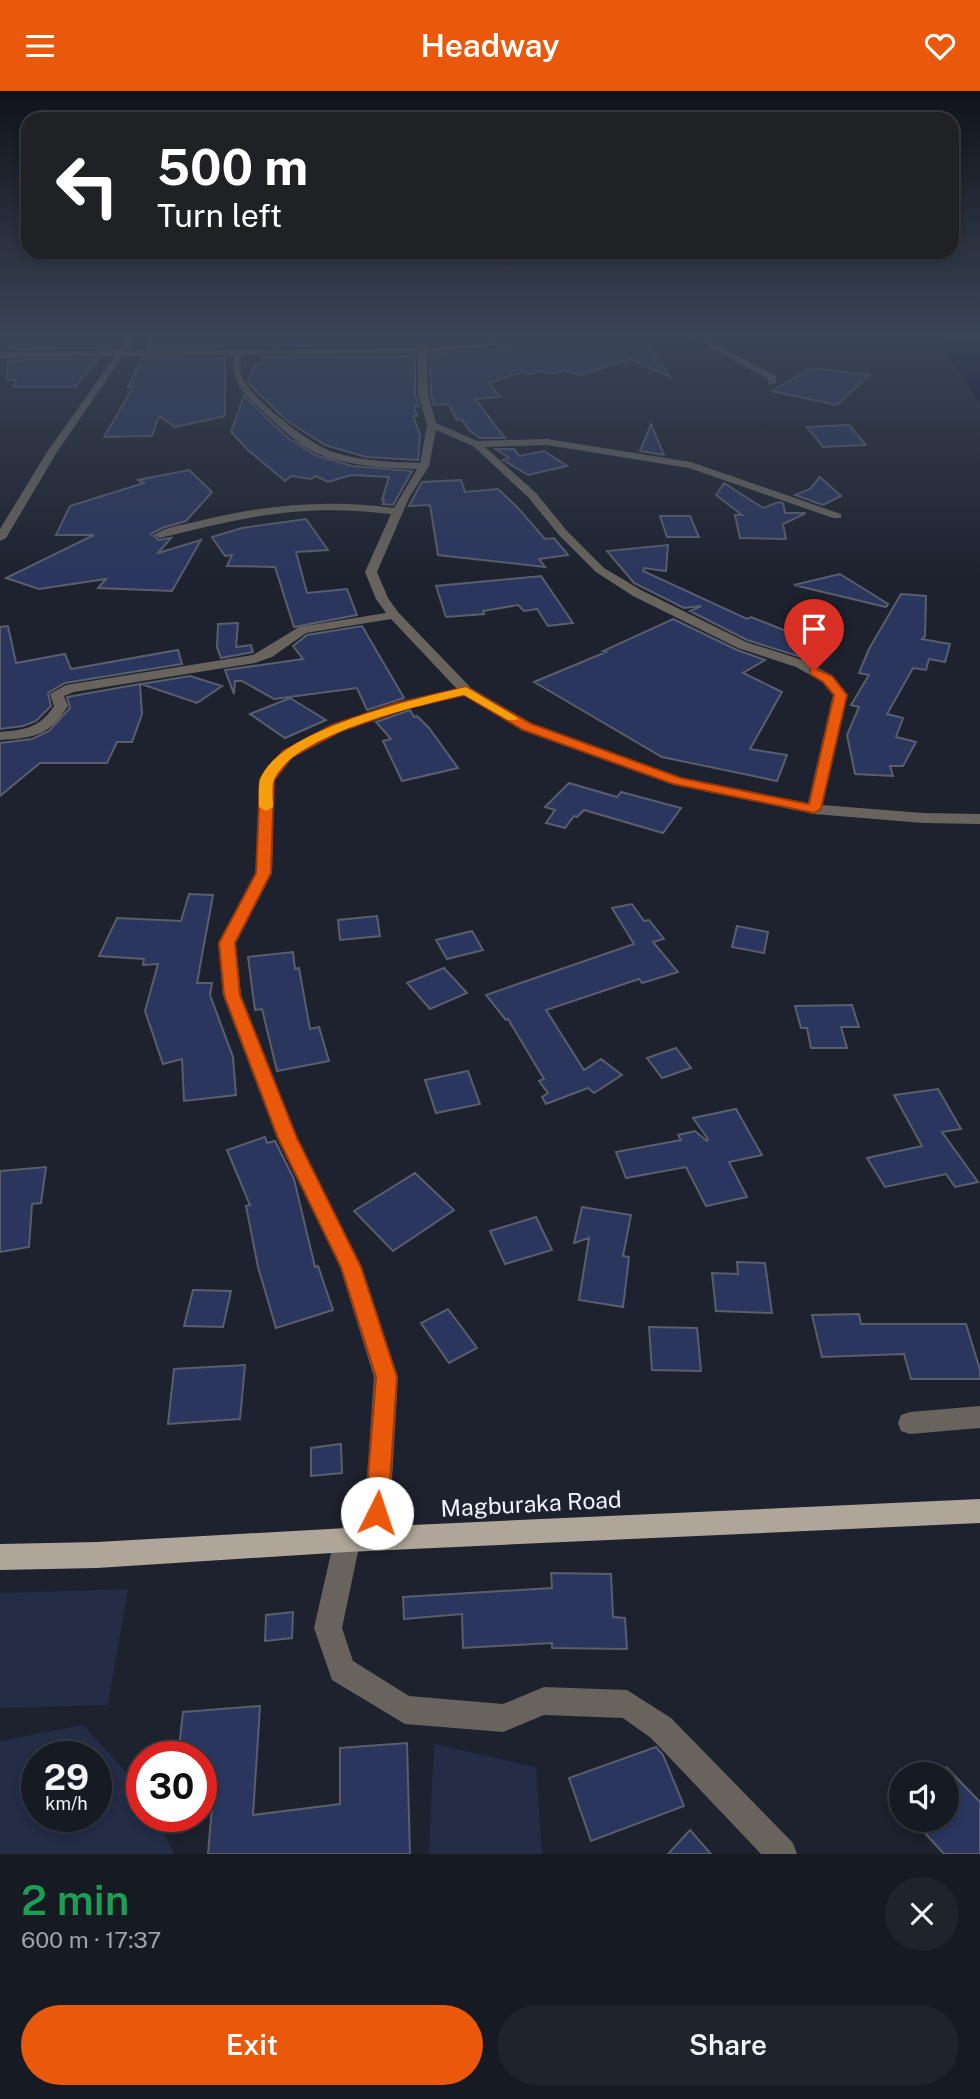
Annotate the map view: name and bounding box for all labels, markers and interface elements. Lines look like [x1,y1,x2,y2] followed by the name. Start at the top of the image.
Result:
[21,27,59,65] icon: menu
[420,27,560,64] text: Headway
[921,27,959,65] icon: heart
[157,138,308,196] text: 500 m
[42,140,133,231] icon: left
[157,197,282,234] text: Turn left
[784,599,844,671] pin
[795,610,833,648] icon: arrive
[340,1476,414,1550] position arrow
[440,1485,622,1522] street label: Magburaka Road
[126,1741,217,1832] speed limit sign: 30
[44,1757,89,1798] text: 29
[889,1762,959,1832] map controls
[889,1762,959,1832] button: sound
[45,1793,88,1814] text: km/h
[21,1875,129,1924] text: 2 min
[885,1877,959,1951] button: close
[21,1926,161,1953] text: 600 m · 17:37
[21,2005,483,2085] button: Exit
[497,2005,959,2085] button: Share

